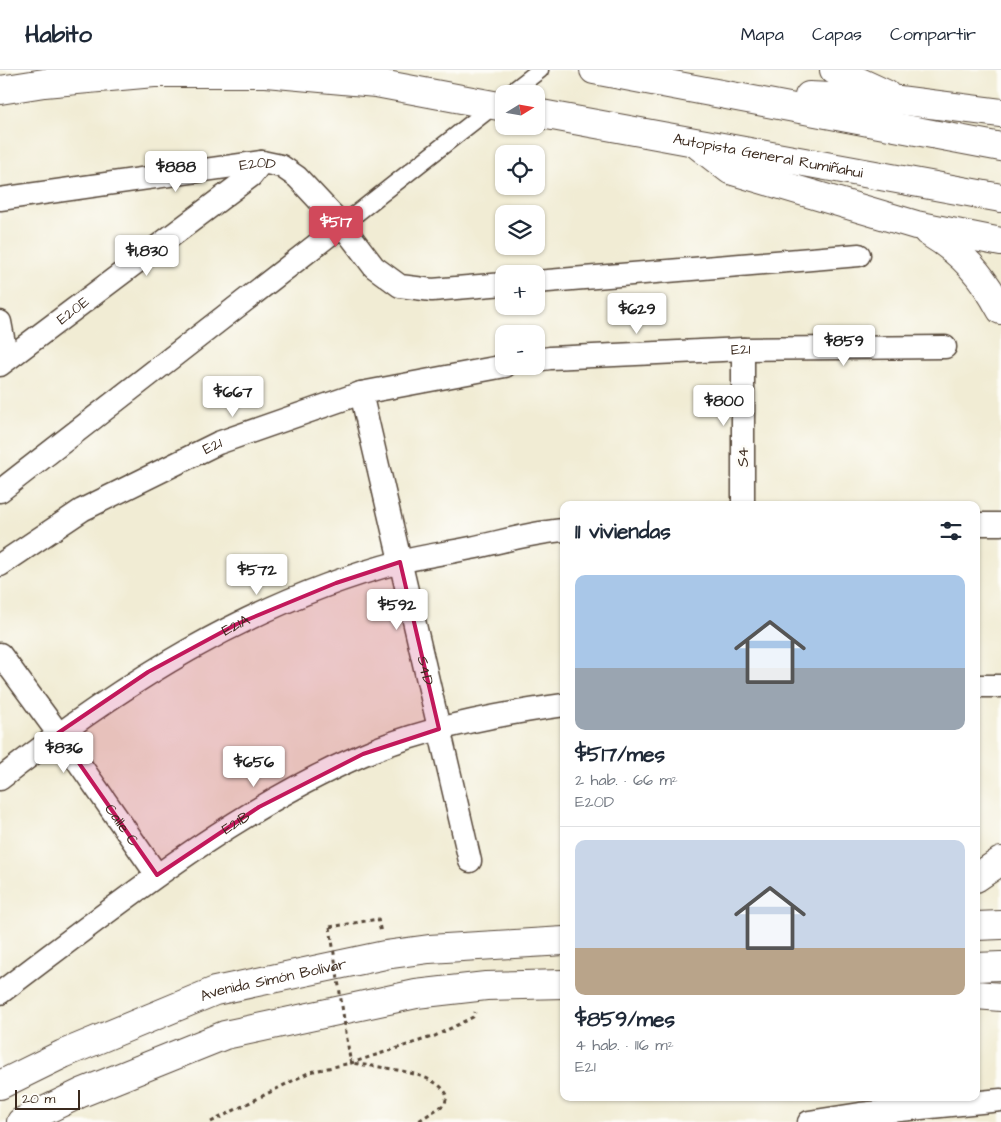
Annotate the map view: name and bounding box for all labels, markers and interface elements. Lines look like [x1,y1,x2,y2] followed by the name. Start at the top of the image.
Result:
[25,18,92,52] text: Habito
[741,22,784,47] text: Mapa
[812,22,862,47] text: Capas
[890,22,976,47] text: Compartir
[495,85,545,135] north arrow
[495,85,545,375] map controls
[671,128,866,184] street label: Autopista General Rumiñahui
[495,145,545,195] button: locate
[146,150,206,193] pin: $888
[238,151,278,176] street label: E20D
[156,156,196,178] text: $888
[495,205,545,255] button: layers
[306,206,366,248] pin: $517
[320,211,352,233] text: $517
[106,234,188,277] pin: $1,830
[126,240,168,262] text: $1,830
[495,265,545,315] button: +
[52,291,94,330] street label: E20E
[607,292,667,335] pin: $629
[618,298,656,320] text: $629
[814,324,874,367] pin: $859
[495,325,545,375] button: −
[824,330,864,352] text: $859
[730,339,751,361] street label: E21
[203,376,263,418] pin: $667
[214,381,252,403] text: $667
[694,384,754,427] pin: $800
[704,390,744,412] text: $800
[199,432,225,460] street label: E21
[733,447,754,467] street label: S4
[575,517,671,546] text: 11 viviendas
[937,517,965,545] icon: filters
[227,554,287,596] pin: $572
[237,559,277,581] text: $572
[367,588,427,631] pin: $592
[378,594,416,616] text: $592
[725,607,815,697] icon: home
[218,609,254,641] street label: E21A
[412,654,439,688] street label: S4D
[34,732,94,774] pin: $836
[45,737,83,759] text: $836
[575,740,665,769] text: $517/mes
[224,746,284,788] pin: $656
[234,751,274,773] text: $656
[575,769,678,791] text: 2 hab. · 66 m²
[575,791,614,813] text: E20D
[99,800,144,851] street label: Calle C
[218,806,255,840] street label: E21B
[725,873,815,963] icon: home
[197,953,348,1007] street label: Avenida Simón Bolívar
[575,1005,675,1034] text: $859/mes
[575,1034,674,1056] text: 4 hab. · 116 m²
[575,1056,596,1078] text: E21
[15,1087,80,1110] scale bar
[22,1089,55,1109] text: 20 m

